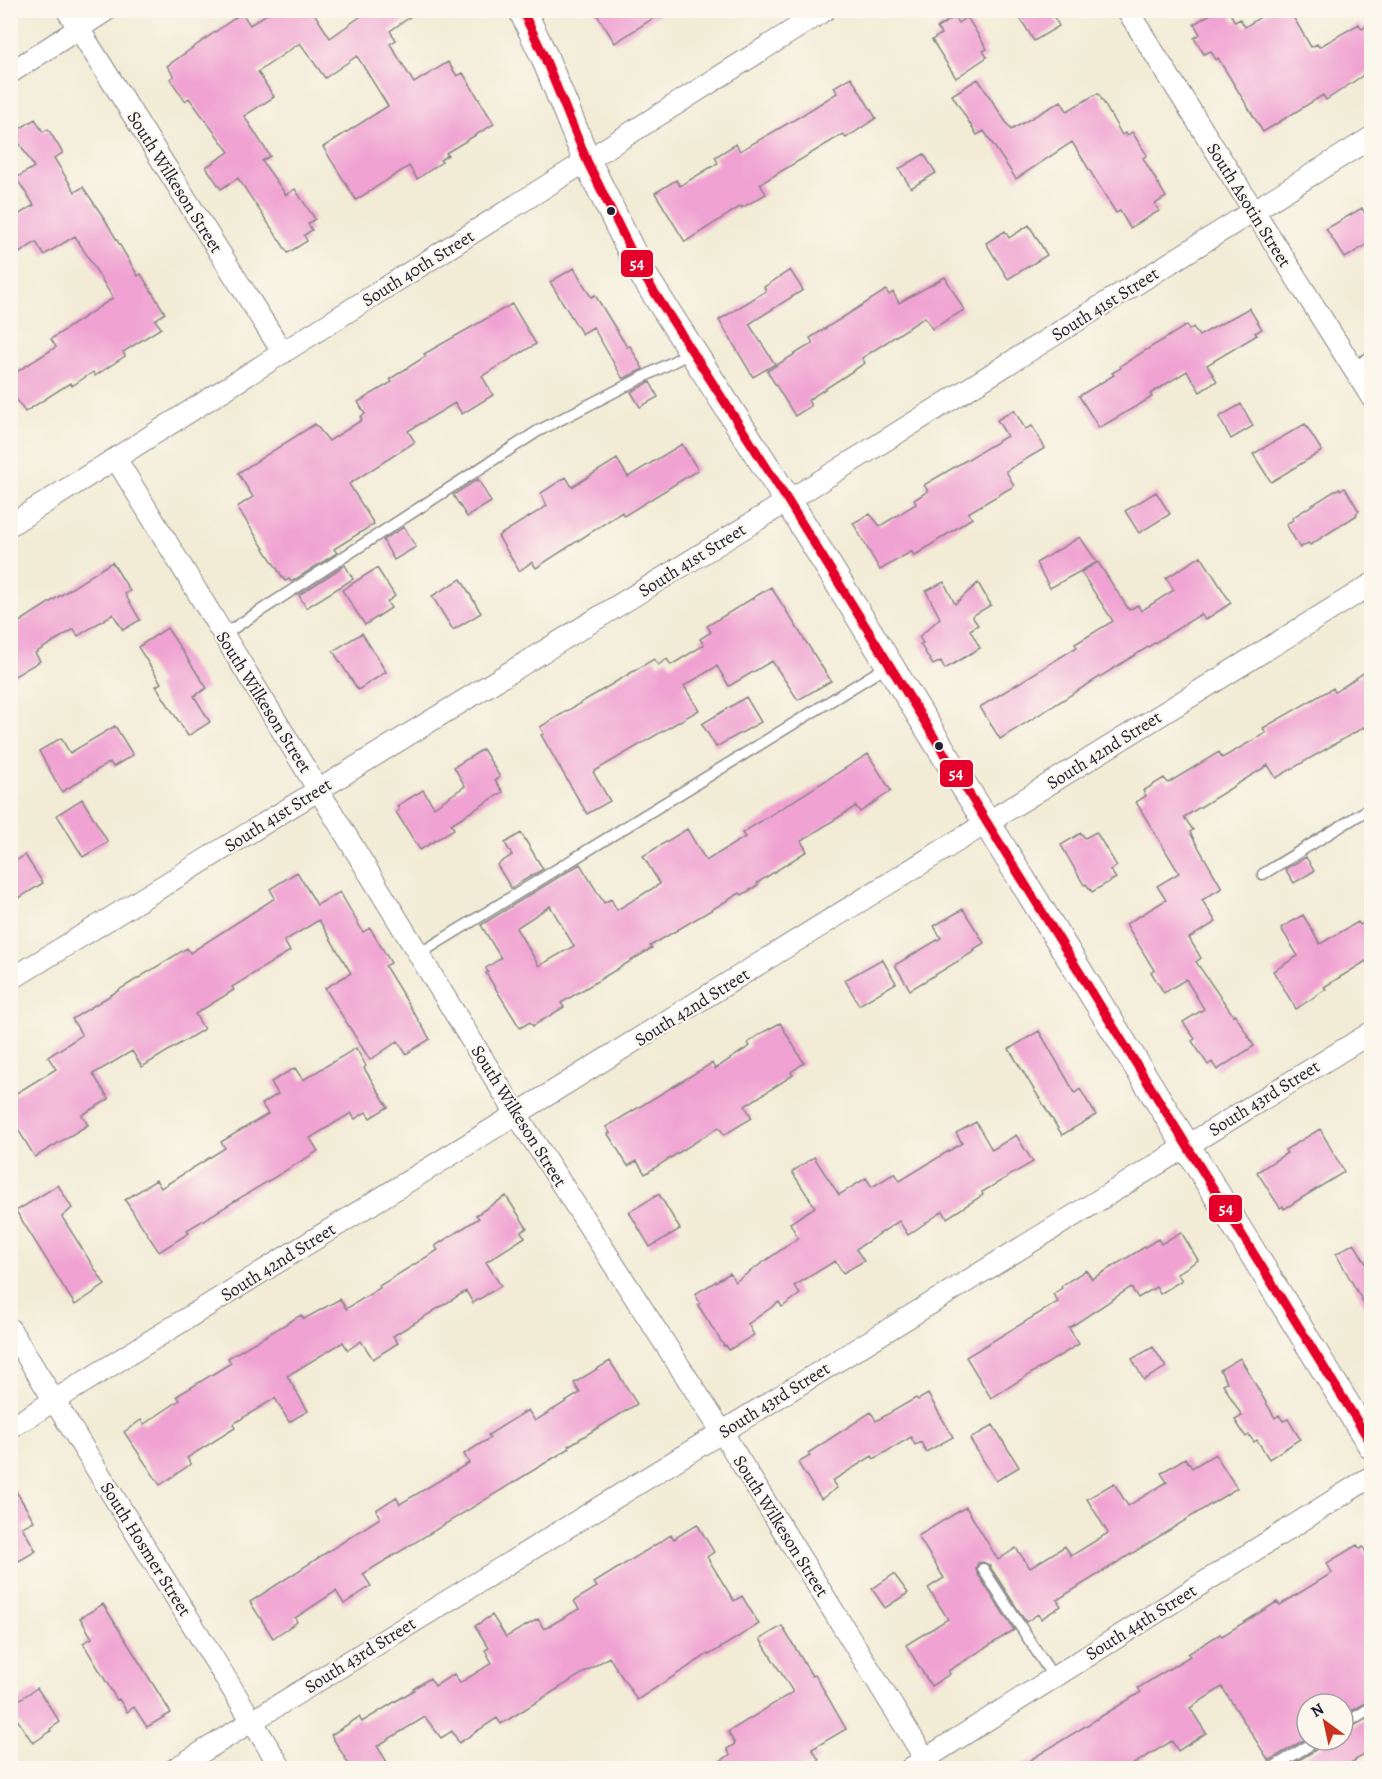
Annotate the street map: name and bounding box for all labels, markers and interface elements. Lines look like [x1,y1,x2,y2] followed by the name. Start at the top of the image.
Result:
[122,106,228,258] street label: South Wilkeson Street
[1201,138,1297,272] street label: South Asotin Street
[605,205,617,217] unlabelled marker
[357,224,479,312] street label: South 40th Street
[620,249,654,278] line badge: 54
[630,253,645,275] text: 54
[1047,261,1163,347] street label: South 41st Street
[634,517,750,603] street label: South 41st Street
[211,626,317,778] street label: South Wilkeson Street
[1042,705,1166,795] street label: South 42nd Street
[933,740,945,752] unlabelled marker
[939,759,974,788] line badge: 54
[949,763,964,785] text: 54
[220,772,336,858] street label: South 41st Street
[630,962,754,1052] street label: South 42nd Street
[466,1040,572,1192] street label: South Wilkeson Street
[1204,1054,1324,1142] street label: South 43rd Street
[1208,1194,1243,1223] line badge: 54
[1219,1198,1234,1220] text: 54
[216,1217,340,1307] street label: South 42nd Street
[714,1356,834,1444] street label: South 43rd Street
[728,1450,834,1602] street label: South Wilkeson Street
[95,1477,197,1621] street label: South Hosmer Street
[1081,1578,1201,1666] street label: South 44th Street
[300,1611,420,1699] street label: South 43rd Street
[1295,1692,1355,1752] north arrow
[1306,1698,1329,1723] text: N

